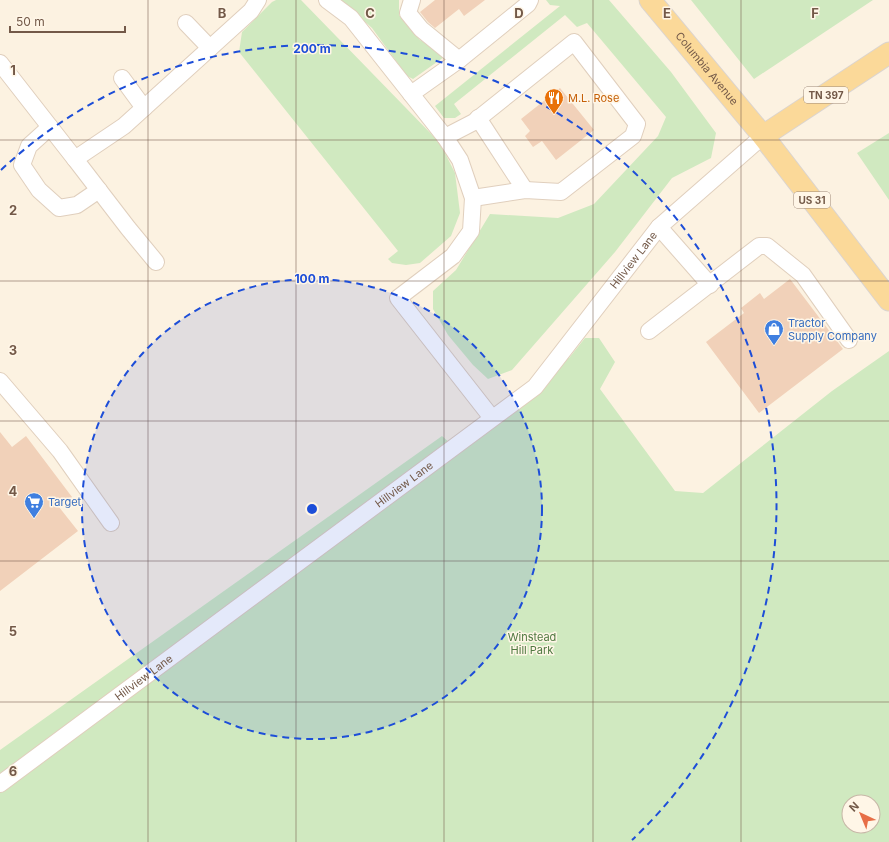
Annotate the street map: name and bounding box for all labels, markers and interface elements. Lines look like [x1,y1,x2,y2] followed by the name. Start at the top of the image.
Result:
[218,5,227,21] text: B
[365,5,375,21] text: C
[514,5,524,21] text: D
[663,5,671,21] text: E
[811,5,819,21] text: F
[10,8,125,34] scale bar
[16,14,45,29] text: 50 m
[672,29,741,108] street label: Columbia Avenue
[293,41,331,56] text: 200 m
[10,62,16,78] text: 1
[543,87,565,115] restaurant icon: M.L. Rose
[804,87,848,103] road number: TN 397
[568,91,619,105] place label: M.L. Rose
[794,192,830,208] road number: US 31
[9,202,17,218] text: 2
[607,228,660,291] street label: Hillview Lane
[294,271,330,286] text: 100 m
[788,316,877,343] place label: Tractor Supply Company
[763,318,785,346] shop icon: Tractor Supply Company
[9,342,17,358] text: 3
[372,458,436,510] street label: Hillview Lane
[9,483,18,499] text: 4
[23,491,45,519] supermarket icon: Target
[48,495,82,509] place label: Target
[305,502,319,516] centre of rings
[9,623,17,639] text: 5
[508,630,556,657] park label: Winstead Hill Park
[112,651,176,703] street label: Hillview Lane
[9,763,17,779] text: 6
[841,794,881,834] north arrow
[846,799,862,815] text: N

